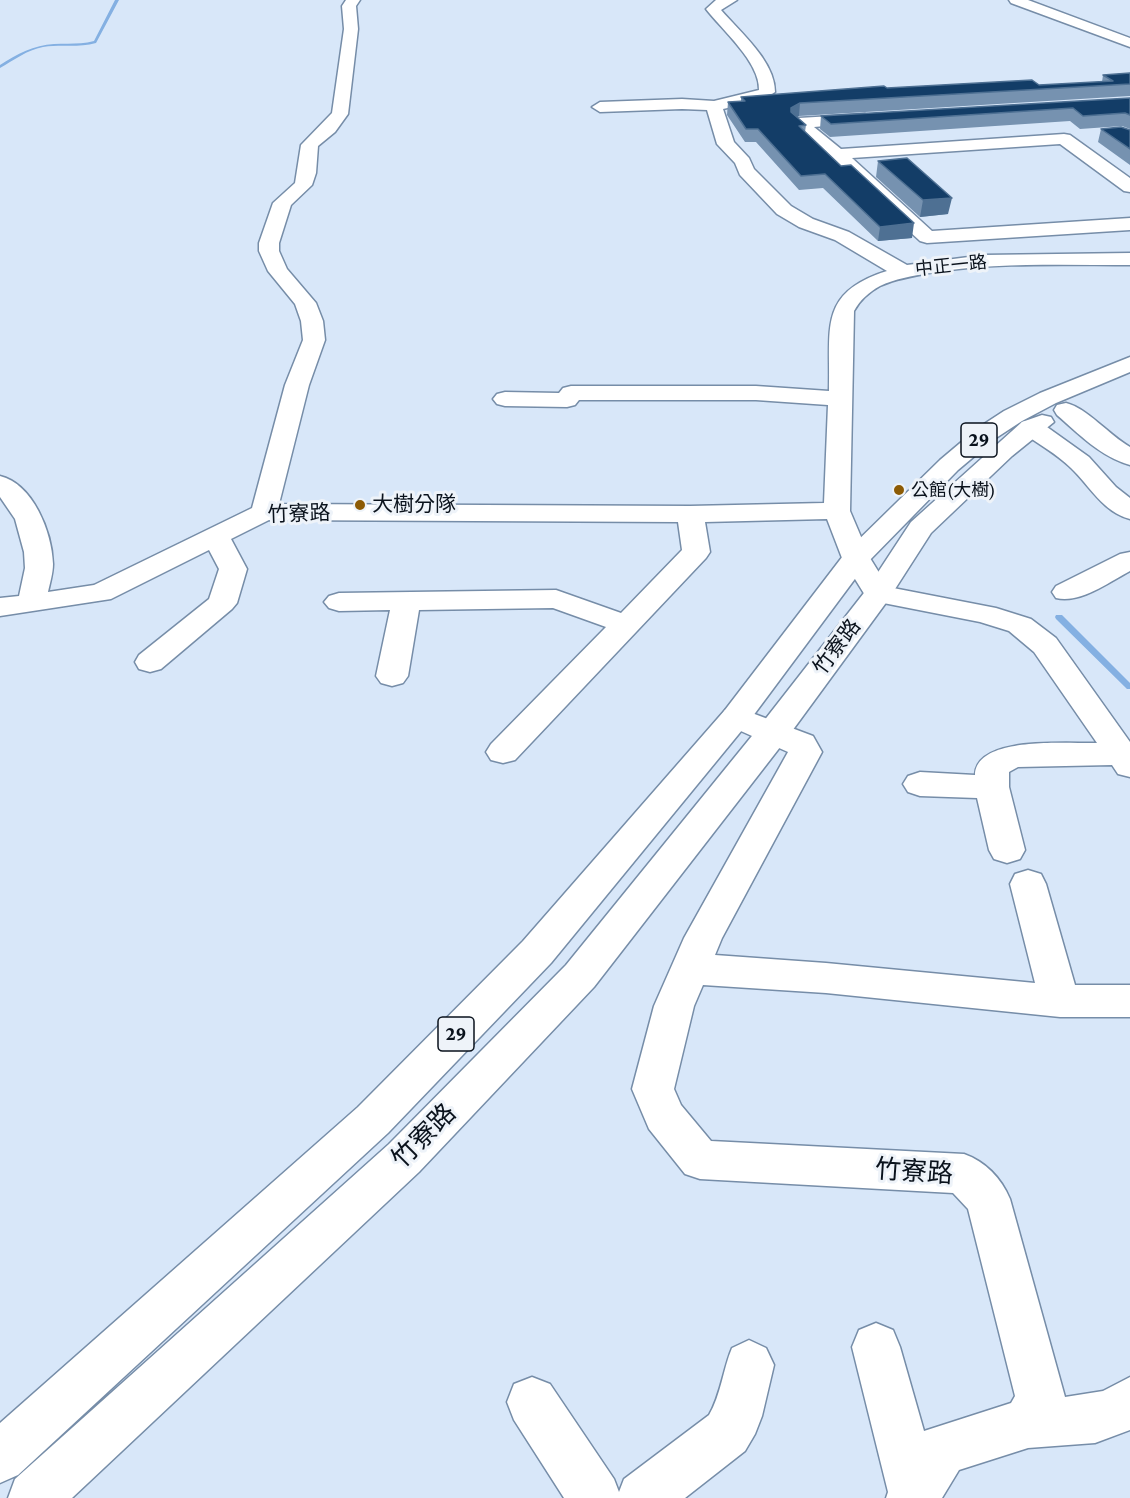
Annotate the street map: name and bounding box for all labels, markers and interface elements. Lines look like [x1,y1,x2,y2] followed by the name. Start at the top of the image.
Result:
[914,251,988,281] street label: 中正一路
[961,423,997,457] road number: 29
[911,479,996,501] place label: 公館(大樹)
[892,483,906,497] marker: 公館(大樹)
[372,492,456,518] place label: 大樹分隊
[353,498,367,512] marker: 大樹分隊
[267,500,331,528] street label: 竹寮路
[808,614,866,680] street label: 竹寮路
[438,1017,474,1051] road number: 29
[385,1097,463,1175] street label: 竹寮路
[874,1154,954,1190] street label: 竹寮路

